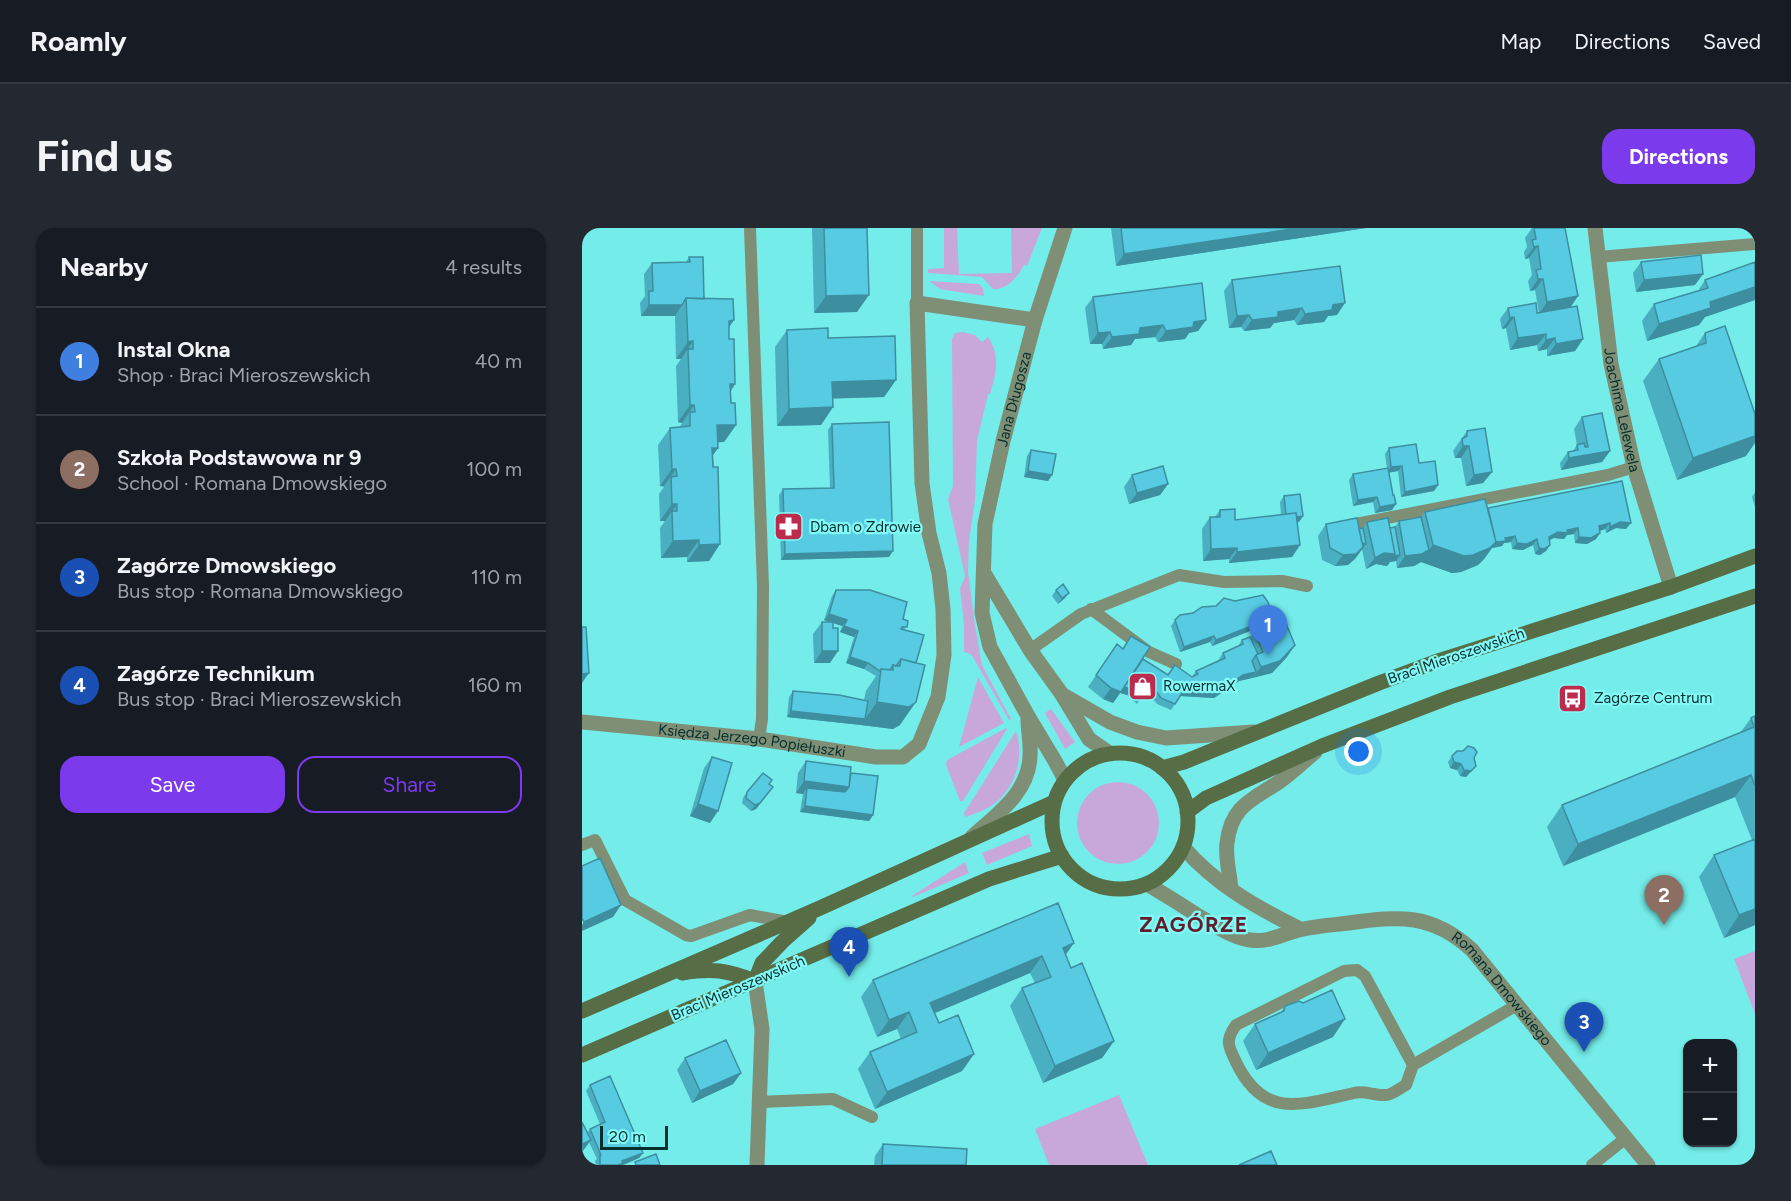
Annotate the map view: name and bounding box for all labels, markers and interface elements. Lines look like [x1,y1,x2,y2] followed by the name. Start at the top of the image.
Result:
[30,24,127,58] text: Roamly
[1500,29,1541,54] text: Map
[1574,29,1670,54] text: Directions
[1703,29,1761,54] text: Saved
[1602,129,1755,184] button: Directions
[36,131,173,182] text: Find us
[60,251,148,283] text: Nearby
[445,255,522,279] text: 4 results
[117,336,231,363] text: Instal Okna
[1600,347,1644,474] street label: Joachima Lelewela
[75,349,84,373] text: 1
[475,349,522,373] text: 40 m
[993,350,1035,448] street label: Jana Długosza
[117,363,370,387] text: Shop · Braci Mieroszewskich
[117,444,362,471] text: Szkoła Podstawowa nr 9
[74,457,85,481] text: 2
[466,457,522,481] text: 100 m
[117,471,387,495] text: School · Romana Dmowskiego
[773,511,805,543] pharmacy icon: Dbam o Zdrowie
[810,518,921,536] place label: Dbam o Zdrowie
[117,552,336,579] text: Zagórze Dmowskiego
[74,565,85,589] text: 3
[471,565,522,589] text: 110 m
[117,579,403,603] text: Bus stop · Romana Dmowskiego
[1248,606,1288,655] pin: 1
[1385,624,1527,688] street label: Braci Mieroszewskich
[117,660,315,687] text: Zagórze Technikum
[1126,670,1158,702] shop icon: RowermaX
[73,673,86,697] text: 4
[468,673,522,697] text: 160 m
[1163,677,1236,695] place label: RowermaX
[1557,682,1589,714] bus stop icon: Zagórze Centrum
[117,687,401,711] text: Bus stop · Braci Mieroszewskich
[1594,689,1712,707] place label: Zagórze Centrum
[657,720,847,761] street label: Księdza Jerzego Popiełuszki
[1344,737,1373,766] your location
[60,756,285,813] button: Save
[297,756,522,813] button: Share
[1644,876,1684,925] pin: 2
[1139,912,1249,937] district label: ZAGÓRZE
[830,928,868,977] pin: 4
[1448,928,1556,1050] street label: Romana Dmowskiego
[668,952,808,1024] street label: Braci Mieroszewskich
[1564,1002,1604,1052] pin: 3
[1683,1039,1737,1147] map controls
[1683,1039,1737,1093] button: +
[1683,1093,1737,1147] button: −
[600,1123,668,1150] scale bar
[609,1127,646,1146] text: 20 m

